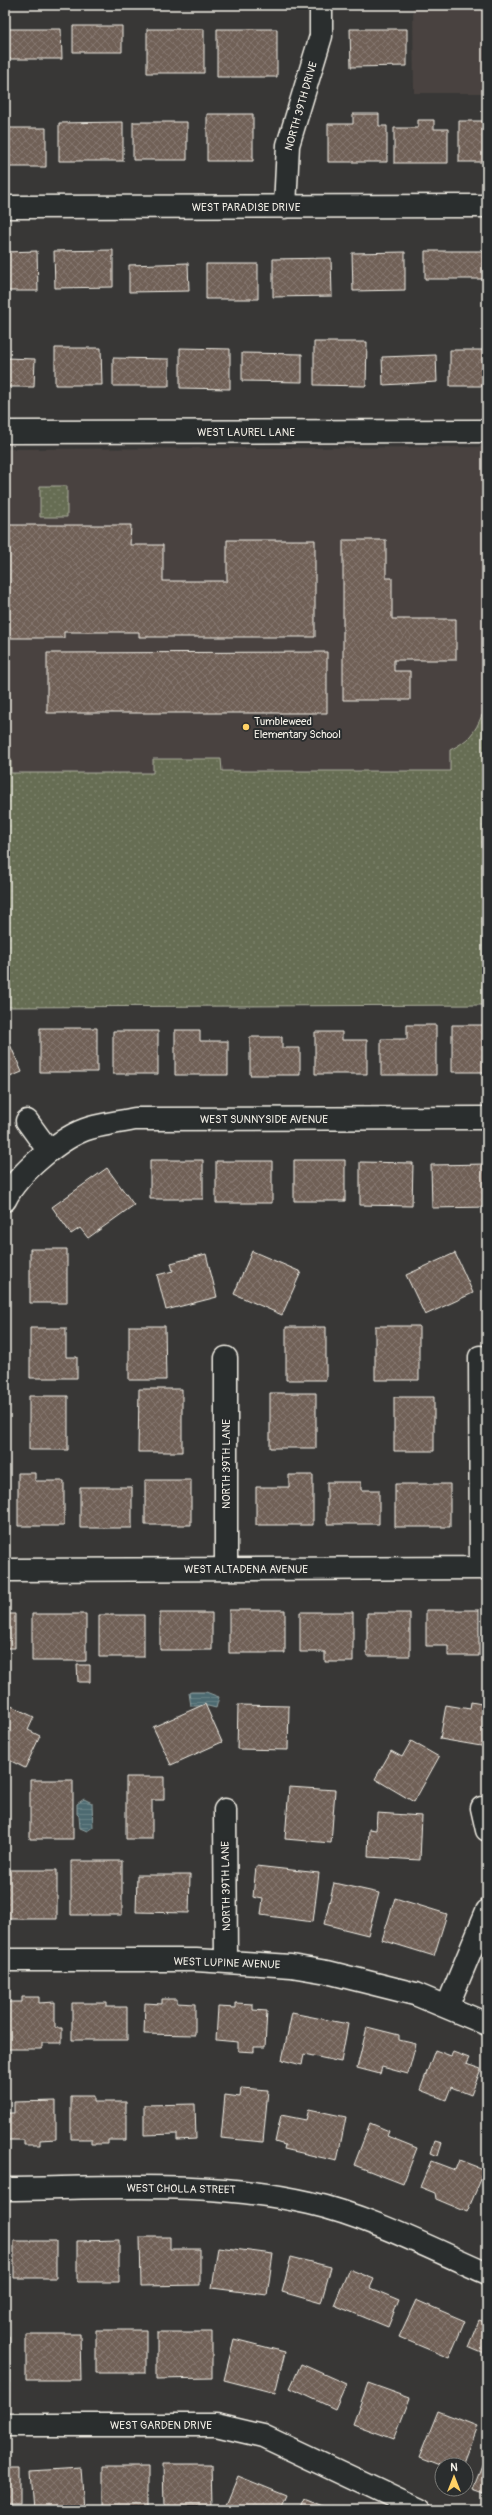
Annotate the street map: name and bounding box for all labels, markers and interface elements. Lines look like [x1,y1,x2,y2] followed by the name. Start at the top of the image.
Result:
[282,60,320,152] street label: NORTH 39TH DRIVE
[192,201,301,214] street label: WEST PARADISE DRIVE
[197,426,295,439] street label: WEST LAUREL LANE
[254,715,341,741] place label: Tumbleweed Elementary School
[241,722,251,732] marker: Tumbleweed Elementary School
[200,1113,328,1126] street label: WEST SUNNYSIDE AVENUE
[220,1419,233,1509] street label: NORTH 39TH LANE
[184,1563,308,1576] street label: WEST ALTADENA AVENUE
[219,1841,233,1931] street label: NORTH 39TH LANE
[173,1955,281,1971] street label: WEST LUPINE AVENUE
[126,2182,236,2196] street label: WEST CHOLLA STREET
[110,2419,212,2432] street label: WEST GARDEN DRIVE
[434,2457,474,2497] north arrow
[450,2461,458,2474] text: N

